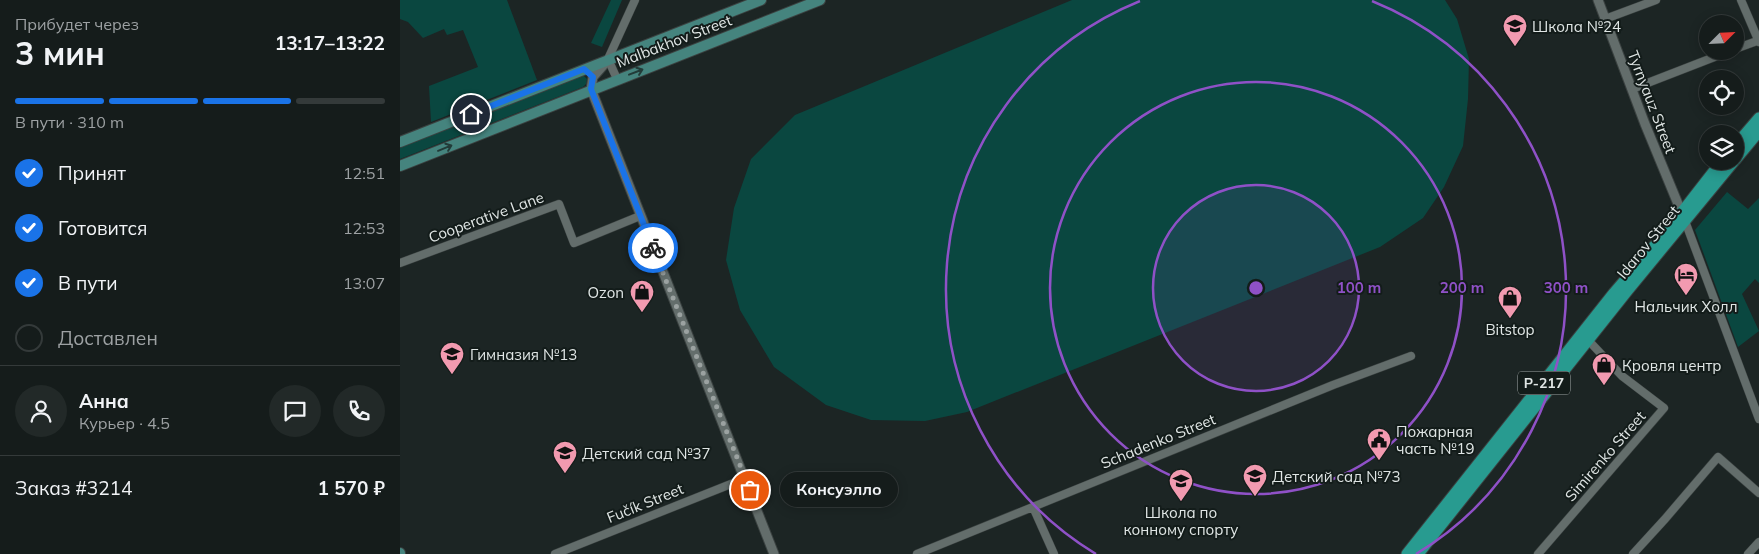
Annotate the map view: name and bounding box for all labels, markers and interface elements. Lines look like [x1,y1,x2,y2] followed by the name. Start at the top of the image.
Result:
[614,10,734,72] street label: Malbakhov Street
[1502,13,1528,47] school or university icon: Школа №24
[15,14,139,34] text: Прибудет через
[1699,15,1744,60] north arrow
[1699,15,1744,170] map controls
[1532,17,1621,36] place label: Школа №24
[275,31,385,55] text: 13:17–13:22
[15,33,105,73] text: 3 мин
[1624,48,1680,156] street label: Tyrnyauz Street
[628,66,643,76] one-way arrow
[1699,70,1744,115] button: locate
[450,93,492,135] pin
[457,100,485,128] icon: home
[15,112,124,132] text: В пути · 310 m
[1699,125,1744,170] button: layers
[437,143,453,152] one-way arrow
[15,159,43,187] icon: check
[58,161,126,185] text: Принят
[343,163,385,183] text: 12:51
[426,187,546,247] street label: Cooperative Lane
[1613,201,1683,283] street label: Idarov Street
[15,214,43,242] icon: check
[58,216,148,240] text: Готовится
[343,218,385,238] text: 12:53
[628,223,678,273] courier
[639,234,667,262] icon: bike
[1673,262,1699,296] hotel icon: Нальчик Холл
[15,269,43,297] icon: check
[58,271,117,295] text: В пути
[343,273,385,293] text: 13:07
[1337,278,1381,297] text: 100 m
[1440,278,1484,297] text: 200 m
[1544,278,1588,297] text: 300 m
[629,279,655,313] shop icon: Ozon
[1247,279,1265,297] centre of rings
[587,283,624,302] place label: Ozon
[1497,285,1523,319] shop icon: Bitstop
[1635,297,1737,316] place label: Нальчик Холл
[1485,320,1535,339] place label: Bitstop
[58,326,158,350] text: Доставлен
[439,341,465,375] school or university icon: Гимназия №13
[470,345,577,364] place label: Гимназия №13
[1591,352,1617,386] shop icon: Кровля центр
[1622,356,1721,375] place label: Кровля центр
[1518,372,1570,394] road number: Р-217
[15,385,67,437] button: person
[269,385,321,437] button: chat
[333,385,385,437] button: phone
[79,389,129,413] text: Анна
[1561,407,1649,505] street label: Simirenko Street
[1098,409,1218,473] street label: Schadenko Street
[79,413,170,433] text: Курьер · 4.5
[1396,422,1474,458] place label: Пожарная часть №19
[1366,427,1392,461] public building icon: Пожарная часть №19
[552,440,578,474] school or university icon: Детский сад №37
[582,444,711,463] place label: Детский сад №37
[1242,463,1268,497] school or university icon: Детский сад №73
[1272,467,1401,486] place label: Детский сад №73
[1168,468,1194,502] school or university icon: Школа по конному спорту
[729,469,771,511] pin
[780,472,898,508] callout: Консуэлло
[15,476,132,500] text: Заказ #3214
[318,476,385,500] text: 1 570 ₽
[736,476,764,504] icon: bag
[604,479,686,527] street label: Fučík Street
[796,479,882,499] text: Консуэлло
[1124,503,1238,539] place label: Школа по конному спорту

